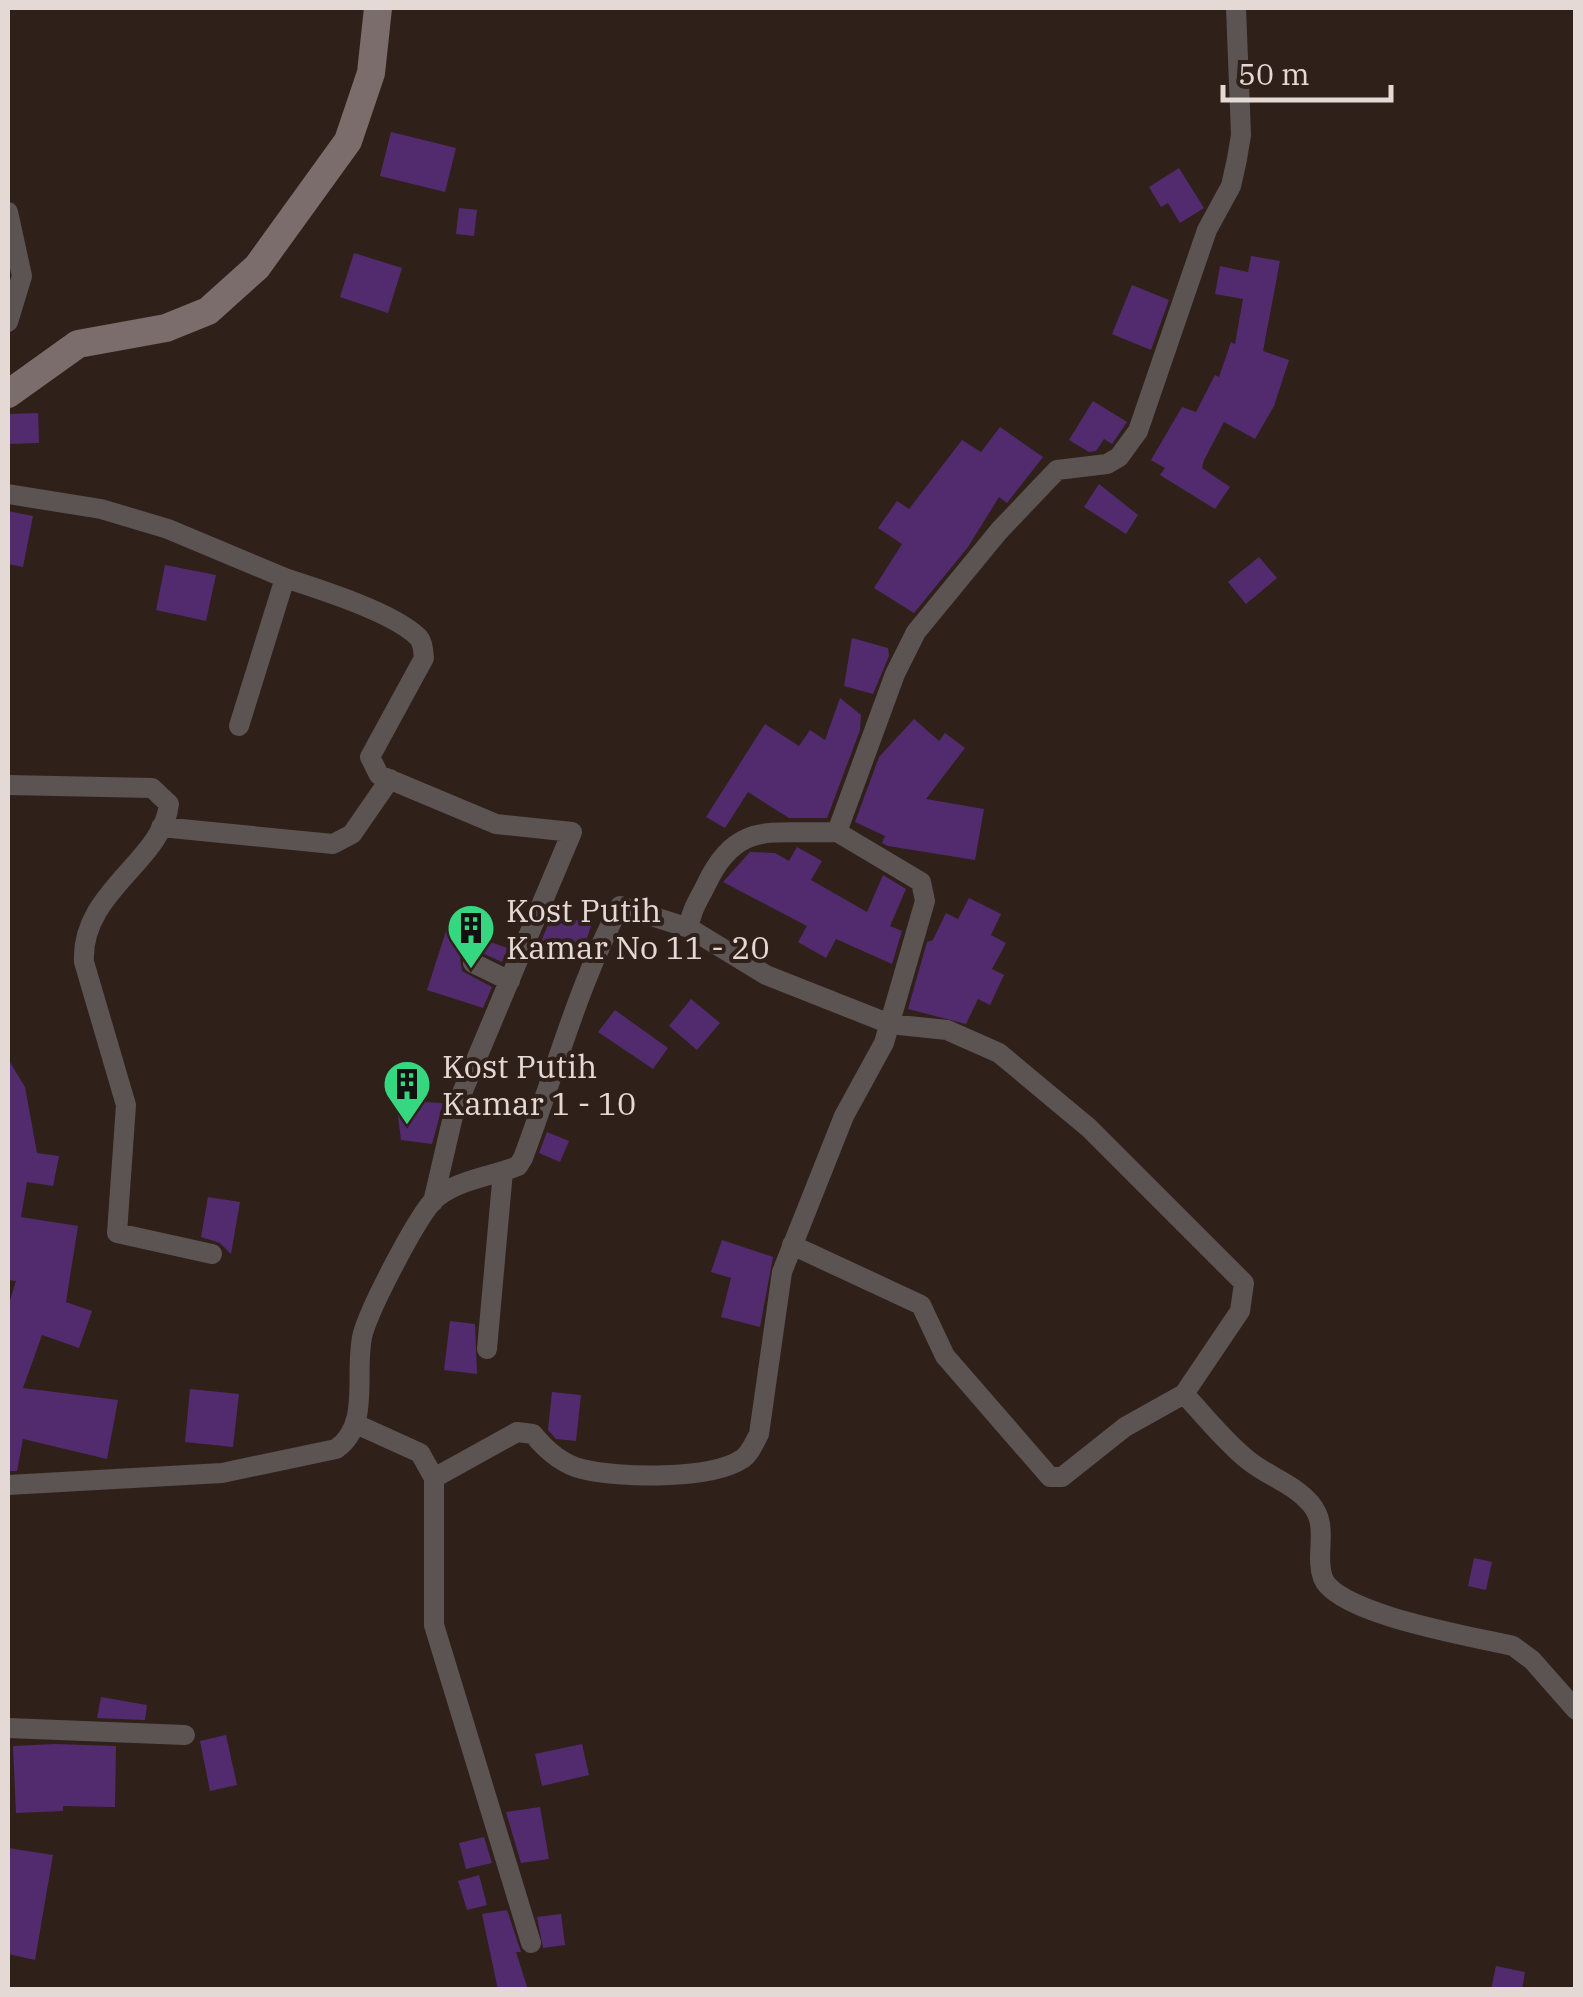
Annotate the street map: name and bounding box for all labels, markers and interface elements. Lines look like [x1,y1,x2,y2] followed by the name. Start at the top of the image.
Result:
[1223,40,1390,102] scale bar
[1238,54,1310,93] text: 50 m
[506,889,770,968] place label: Kost Putih Kamar No 11 - 20
[445,902,497,970] building icon: Kost Putih Kamar No 11 - 20
[442,1045,636,1124] place label: Kost Putih Kamar 1 - 10
[381,1058,433,1126] building icon: Kost Putih Kamar 1 - 10

